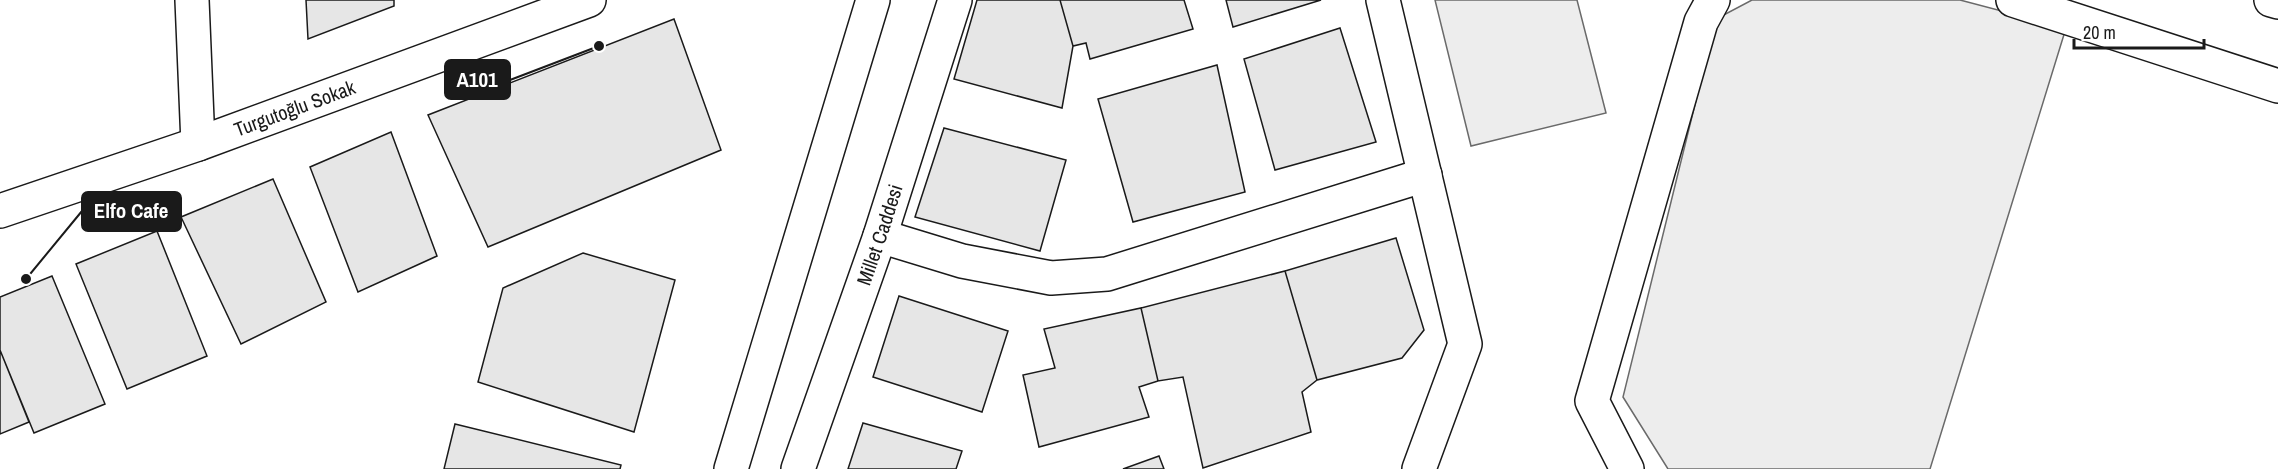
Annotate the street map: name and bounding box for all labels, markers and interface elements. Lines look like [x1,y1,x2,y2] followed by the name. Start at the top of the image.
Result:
[2074,12,2204,50] scale bar
[2083,20,2116,45] text: 20 m
[445,60,510,99] callout: A101
[456,65,498,94] text: A101
[230,73,360,143] street label: Turgutoğlu Sokak
[850,181,909,289] street label: Millet Caddesi
[82,192,181,231] callout: Elfo Cafe
[94,196,168,225] text: Elfo Cafe

